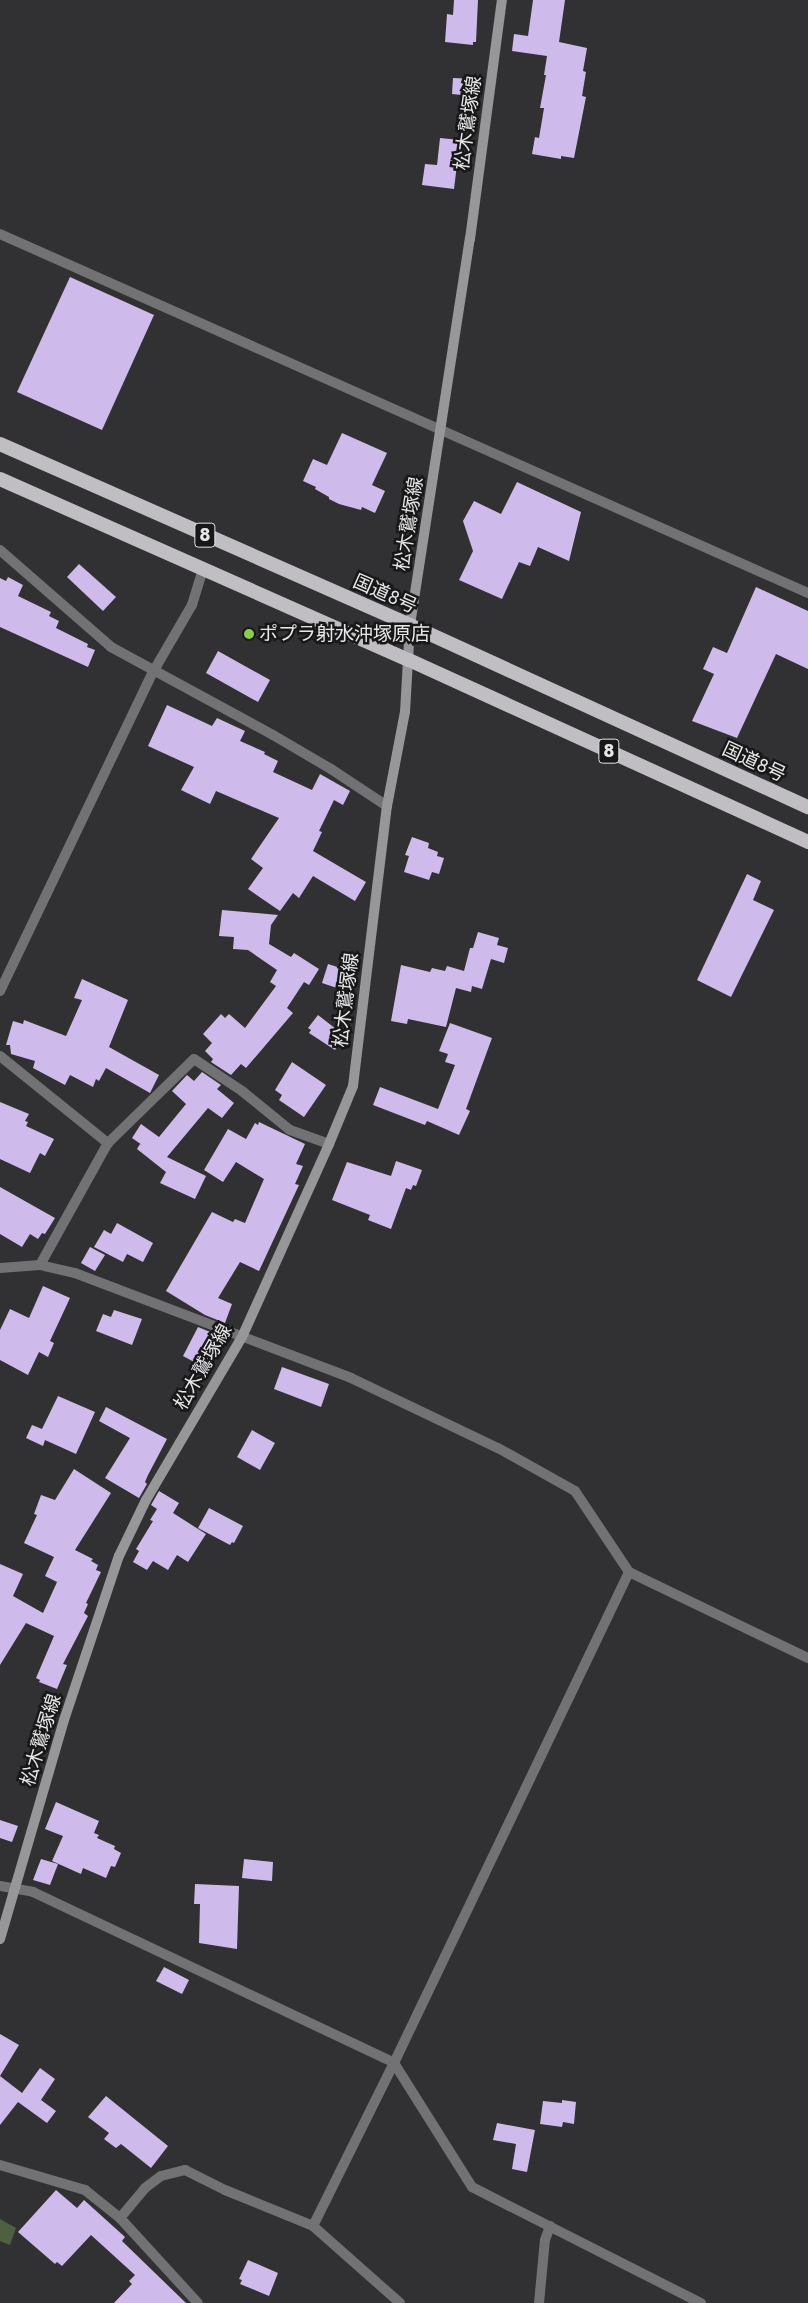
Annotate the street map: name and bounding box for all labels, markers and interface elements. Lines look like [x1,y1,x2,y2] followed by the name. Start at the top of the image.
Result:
[450,74,486,172] street label: 松木鷲塚線
[390,475,428,573] street label: 松木鷲塚線
[194,520,216,550] road number: 8
[350,570,420,618] street label: 国道8号
[259,623,430,645] place label: ポプラ射水沖塚原店
[243,628,255,640] marker: ポプラ射水沖塚原店
[598,736,620,766] road number: 8
[719,737,789,787] street label: 国道8号
[329,951,363,1049] street label: 松木鷲塚線
[169,1320,237,1414] street label: 松木鷲塚線
[16,1691,66,1789] street label: 松木鷲塚線

